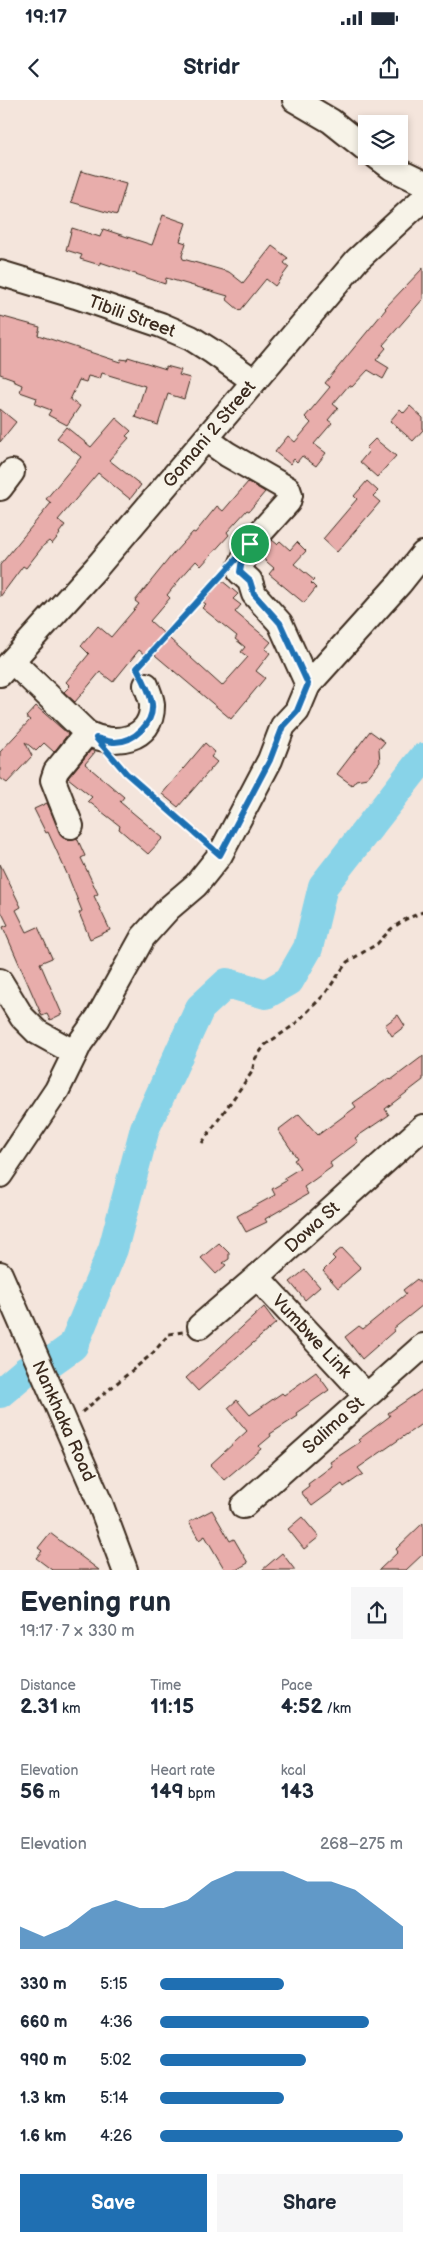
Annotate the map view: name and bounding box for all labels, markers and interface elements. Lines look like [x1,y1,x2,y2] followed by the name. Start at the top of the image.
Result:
[25,6,67,29] text: 19:17
[20,54,48,82] icon: back
[183,54,240,81] text: Stridr
[375,54,403,82] icon: share
[358,115,408,165] map controls
[358,115,408,165] button: layers
[86,291,179,342] street label: Tibili Street
[159,376,260,492] street label: Gomani 2 Street
[229,523,271,565] pin
[236,530,264,558] icon: arrive
[281,1197,344,1257] street label: Dowa St
[268,1290,356,1383] street label: Vumbwe Link
[28,1358,100,1485] street label: Nankhaka Road
[298,1392,369,1458] street label: Salima St
[20,1586,171,1619] text: Evening run
[351,1587,403,1639] button: share
[20,1622,135,1641] text: 19:17 · 7 × 330 m
[20,1677,76,1694] text: Distance
[150,1677,181,1694] text: Time
[281,1677,313,1694] text: Pace
[20,1694,58,1719] text: 2.31
[150,1694,194,1719] text: 11:15
[281,1694,323,1719] text: 4:52
[58,1700,81,1717] text: km
[323,1700,351,1717] text: /km
[20,1762,78,1779] text: Elevation
[150,1762,215,1779] text: Heart rate
[281,1762,306,1779] text: kcal
[20,1779,45,1804] text: 56
[150,1779,184,1804] text: 149
[281,1779,314,1804] text: 143
[45,1785,60,1802] text: m
[184,1785,215,1802] text: bpm
[20,1835,87,1854] text: Elevation
[320,1835,403,1854] text: 268–275 m
[20,1975,67,1994] text: 330 m
[100,1975,128,1994] text: 5:15
[20,2013,67,2032] text: 660 m
[100,2013,133,2032] text: 4:36
[20,2051,67,2070] text: 990 m
[100,2051,131,2070] text: 5:02
[20,2089,66,2108] text: 1.3 km
[100,2089,128,2108] text: 5:14
[20,2127,66,2146] text: 1.6 km
[100,2127,132,2146] text: 4:26
[20,2174,207,2232] button: Save
[217,2174,403,2232] button: Share

